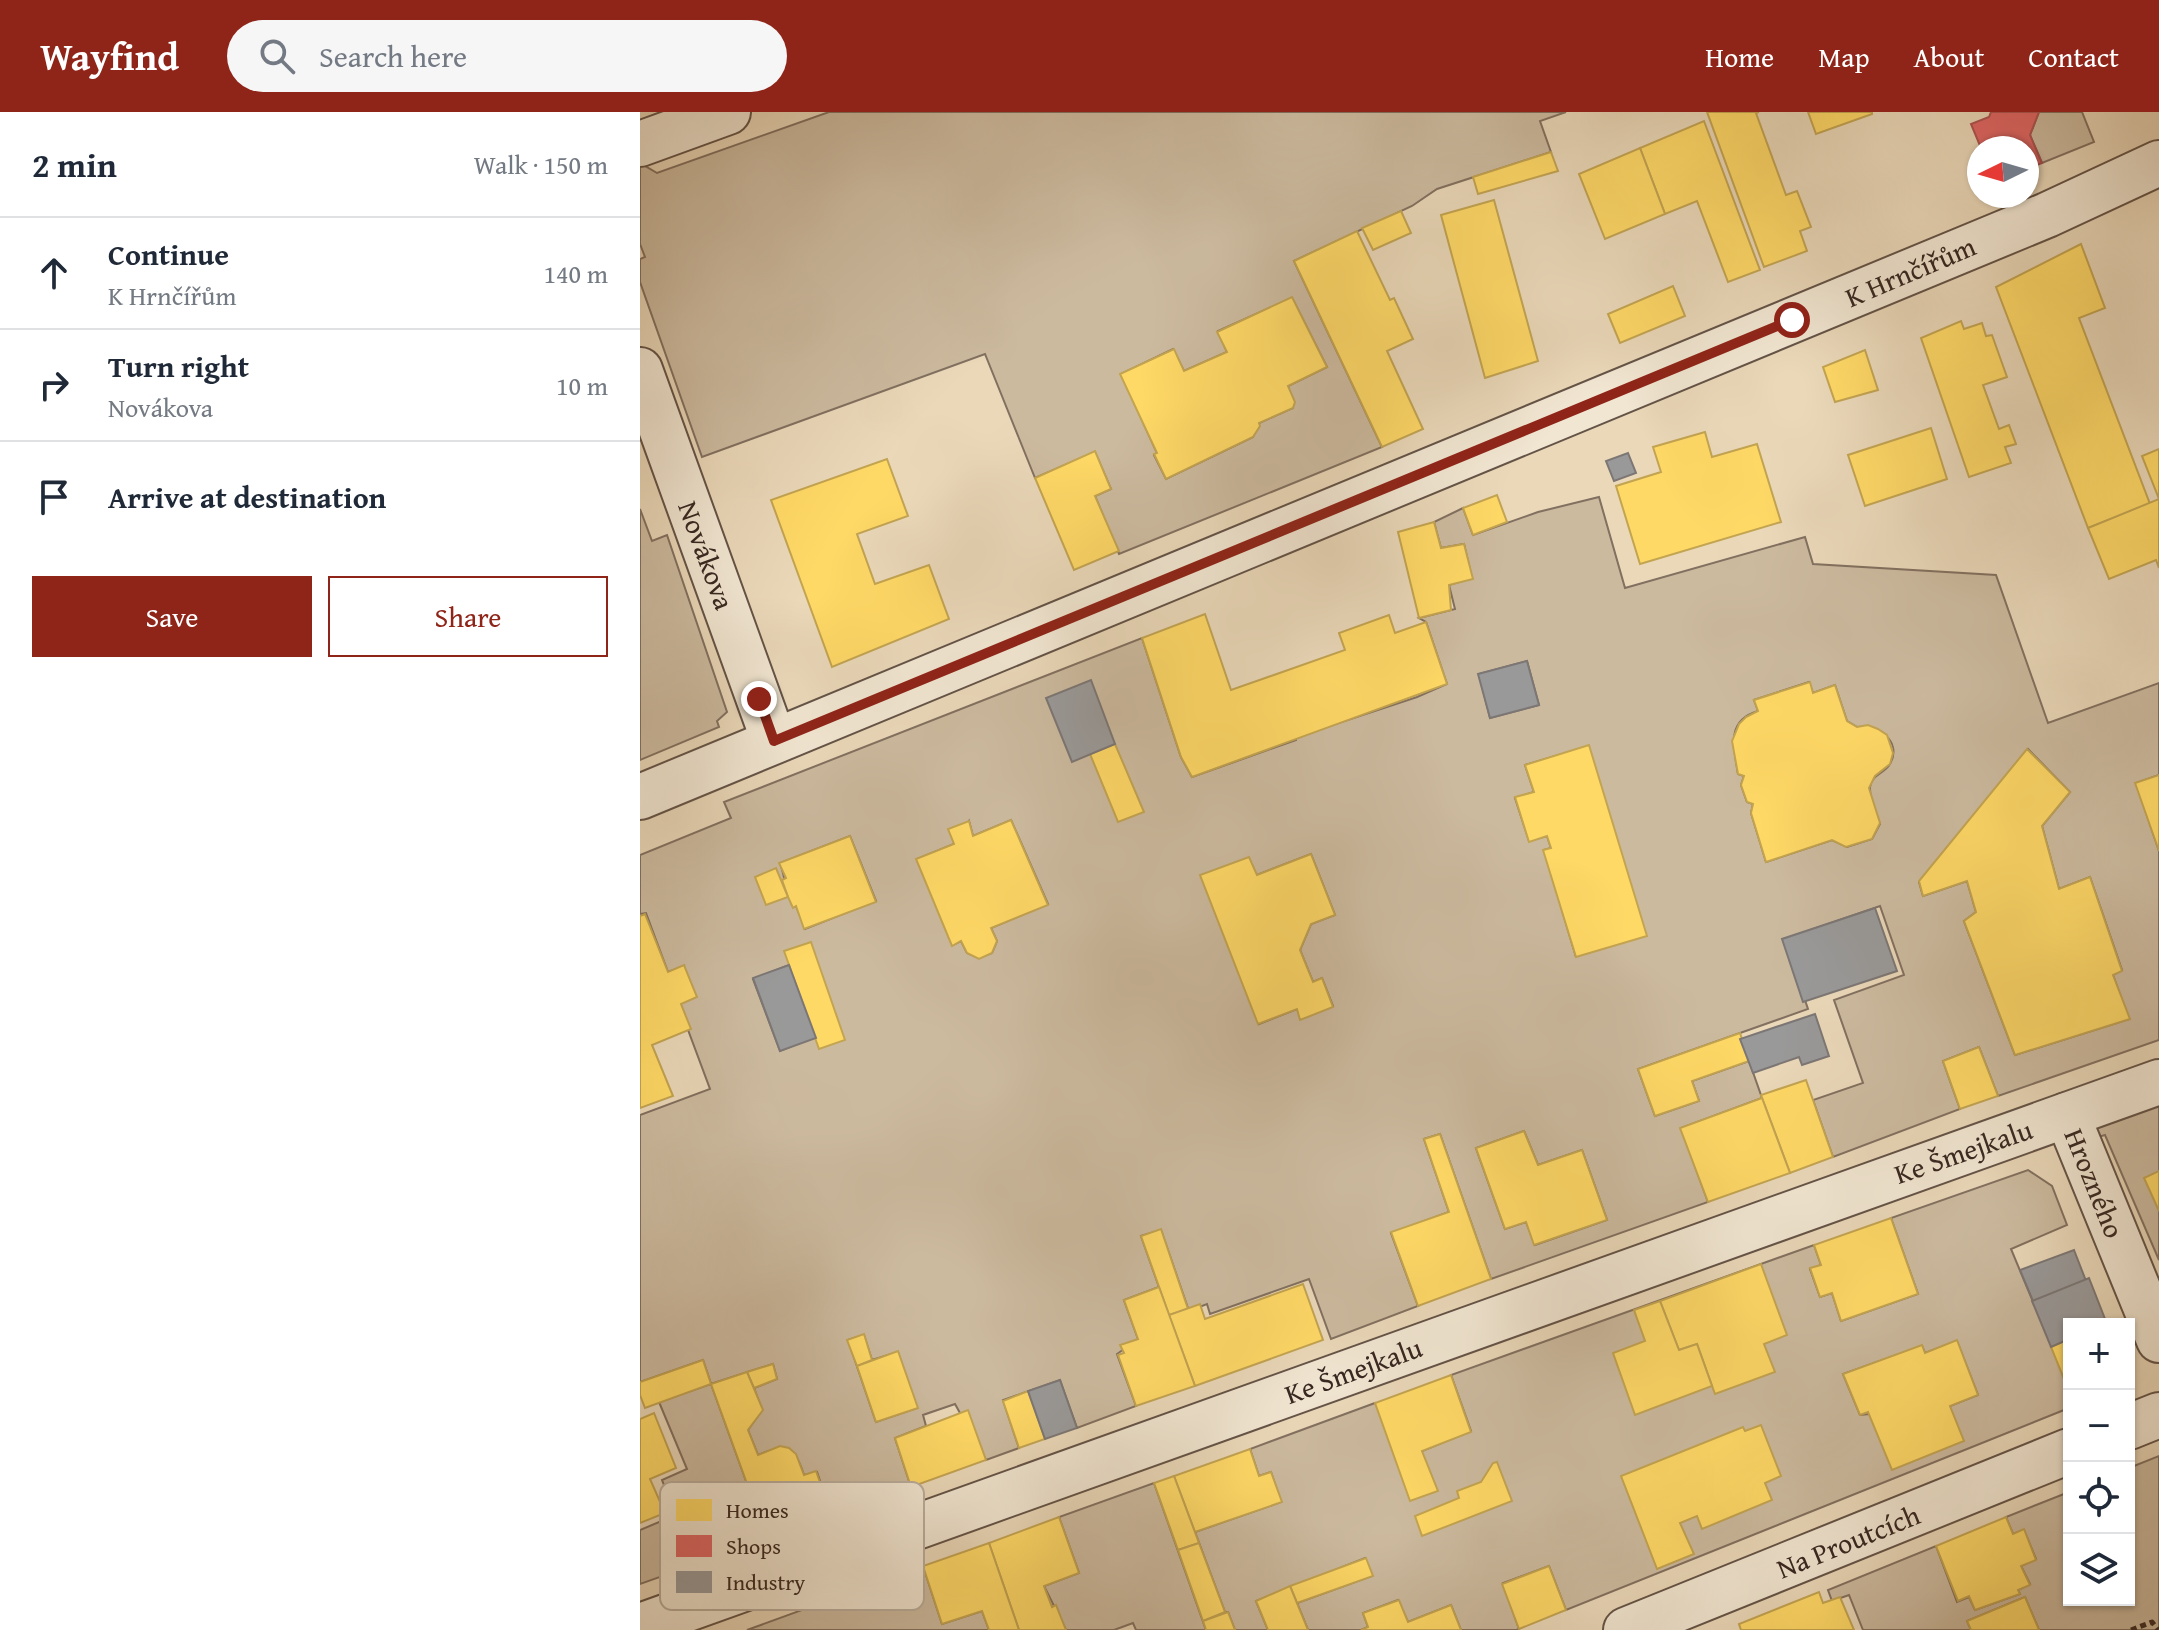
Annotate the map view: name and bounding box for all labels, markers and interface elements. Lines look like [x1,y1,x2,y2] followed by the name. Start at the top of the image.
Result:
[227,20,787,92] search box
[40,28,179,84] text: Wayfind
[255,34,299,78] icon: search
[319,34,467,78] text: Search here
[1705,36,1774,77] text: Home
[1818,36,1870,77] text: Map
[1914,36,1984,77] text: About
[2028,36,2119,77] text: Contact
[1967,136,2039,208] north arrow
[32,140,117,189] text: 2 min
[474,145,608,184] text: Walk · 150 m
[1838,225,1982,317] street label: K Hrnčířům
[108,232,229,276] text: Continue
[32,251,76,295] icon: ahead
[543,254,608,293] text: 140 m
[108,276,237,315] text: K Hrnčířům
[1774,302,1810,338] route start
[108,344,249,388] text: Turn right
[32,363,76,407] icon: right
[556,366,608,405] text: 10 m
[108,388,213,427] text: Novákova
[32,475,76,519] icon: arrive
[108,475,386,519] text: Arrive at destination
[668,495,746,616] street label: Novákova
[32,576,312,657] button: Save
[328,576,608,657] button: Share
[741,681,777,717] route end
[1888,1108,2038,1194] street label: Ke Šmejkalu
[2054,1122,2136,1244] street label: Hrozného
[2063,1318,2135,1606] map controls
[2063,1318,2135,1390] button: +
[1279,1326,1427,1414] street label: Ke Šmejkalu
[2063,1390,2135,1462] button: −
[2063,1462,2135,1534] button: locate
[660,1482,924,1610] legend
[726,1494,789,1526] text: Homes
[1770,1494,1926,1588] street label: Na Proutcích
[726,1530,781,1562] text: Shops
[2063,1534,2135,1606] button: layers
[726,1566,805,1598] text: Industry

